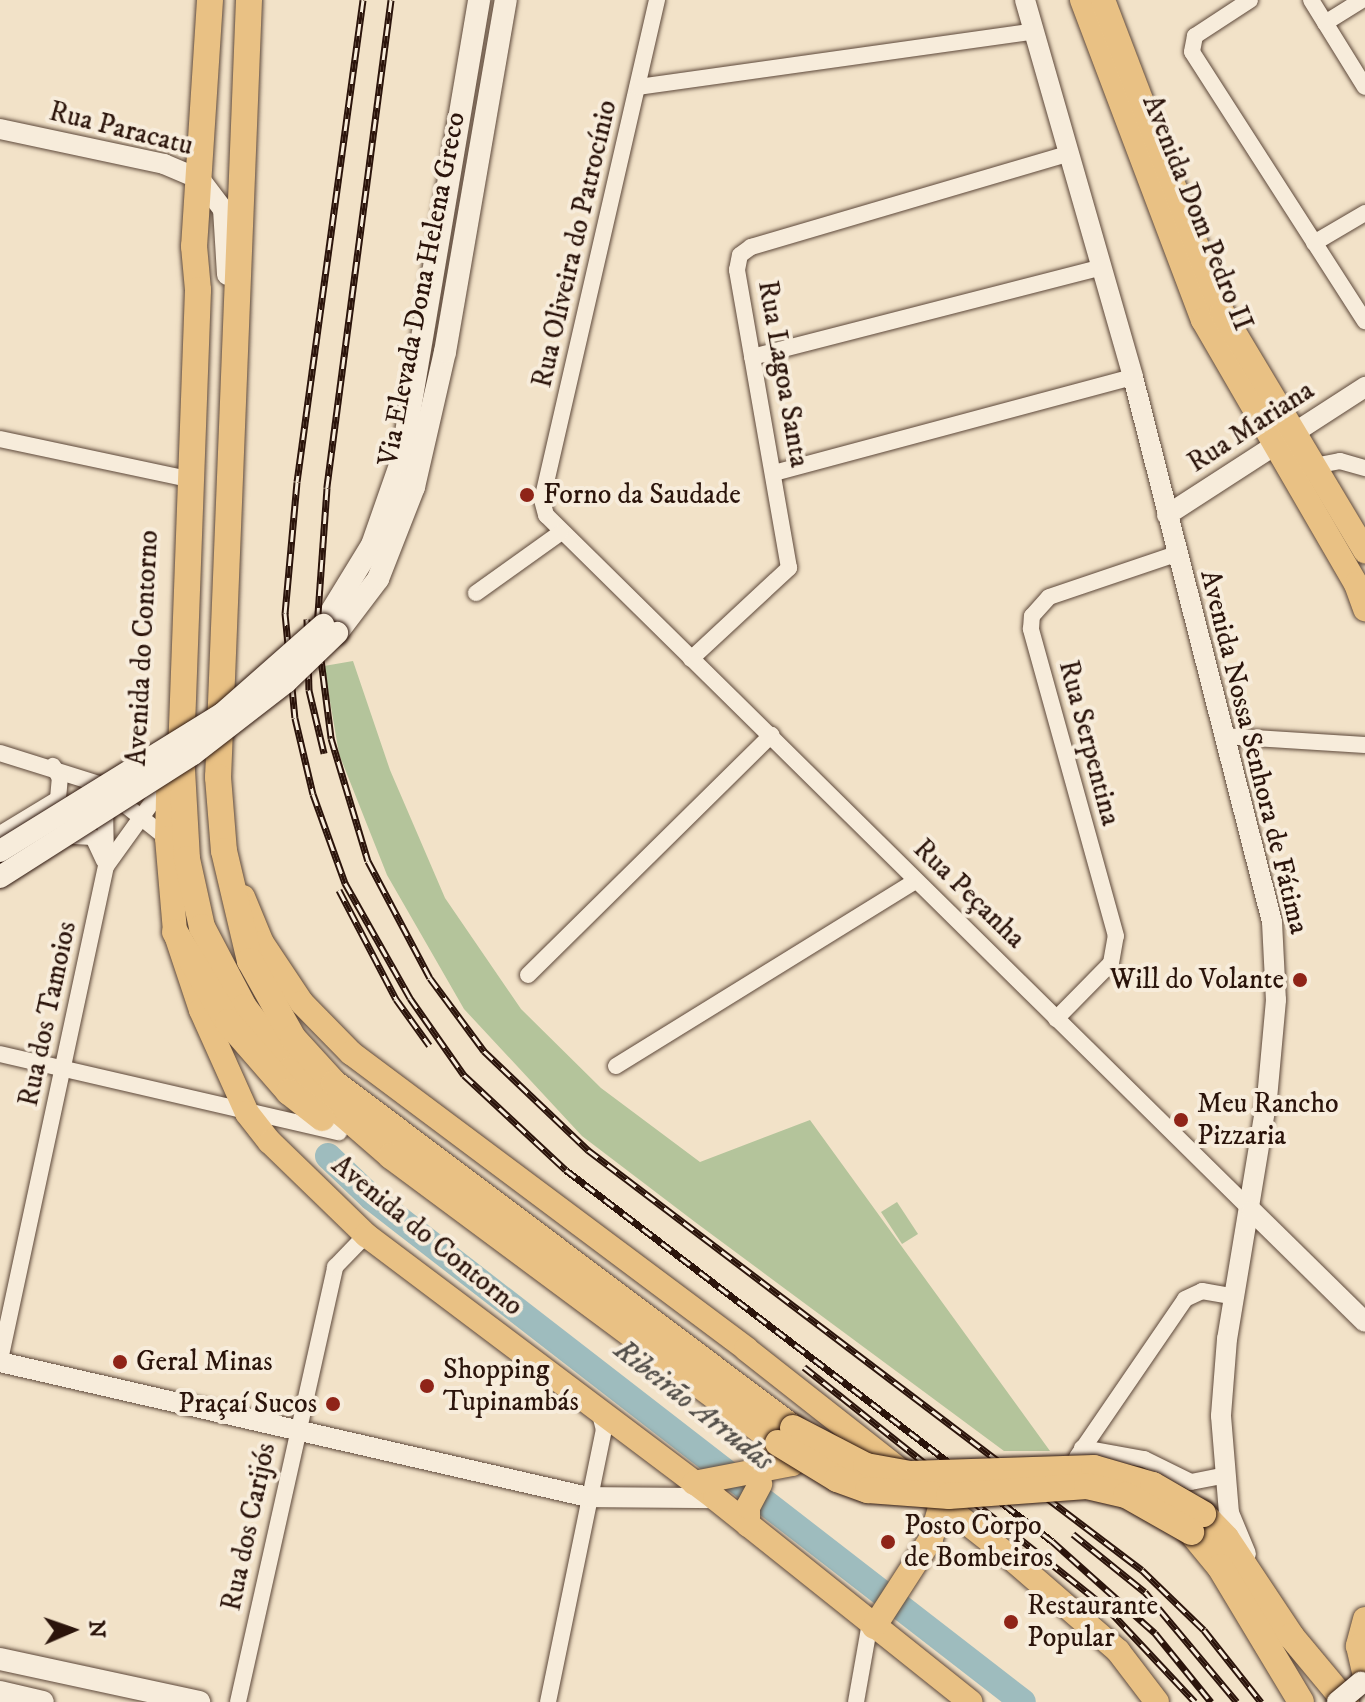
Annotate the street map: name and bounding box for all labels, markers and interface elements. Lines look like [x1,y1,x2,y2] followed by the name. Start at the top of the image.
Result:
[1134,90,1260,336] street label: Avenida Dom Pedro II
[46,95,196,163] street label: Rua Paracatu
[526,97,624,391] street label: Rua Oliveira do Patrocínio
[371,109,473,469] street label: Via Elevada Dona Helena Greco
[750,278,816,470] street label: Rua Lagoa Santa
[1182,374,1320,480] street label: Rua Mariana
[543,478,741,512] place label: Forno da Saudade
[518,486,536,504] marker: Forno da Saudade
[120,529,166,767] street label: Avenida do Contorno
[1192,567,1316,937] street label: Avenida Nossa Senhora de Fátima
[1051,657,1127,829] street label: Rua Serpentina
[906,832,1032,956] street label: Rua Peçanha
[12,918,84,1110] street label: Rua dos Tamoios
[1110,963,1284,997] place label: Will do Volante
[1291,971,1309,989] marker: Will do Volante
[1197,1087,1339,1153] place label: Meu Rancho Pizzaria
[1172,1111,1190,1129] marker: Meu Rancho Pizzaria
[325,1149,529,1323] street label: Avenida do Contorno
[606,1333,780,1479] water label: Ribeirão Arrudas
[136,1345,273,1379] place label: Geral Minas
[111,1353,129,1371] marker: Geral Minas
[443,1353,579,1419] place label: Shopping Tupinambás
[418,1377,436,1395] marker: Shopping Tupinambás
[178,1387,317,1421] place label: Praçaí Sucos
[324,1395,342,1413] marker: Praçaí Sucos
[215,1440,283,1614] street label: Rua dos Carijós
[904,1509,1053,1575] place label: Posto Corpo de Bombeiros
[879,1533,897,1551] marker: Posto Corpo de Bombeiros
[1027,1589,1158,1655] place label: Restaurante Popular
[32,1590,112,1670] north arrow
[1002,1613,1020,1631] marker: Restaurante Popular
[83,1620,110,1639] text: N

